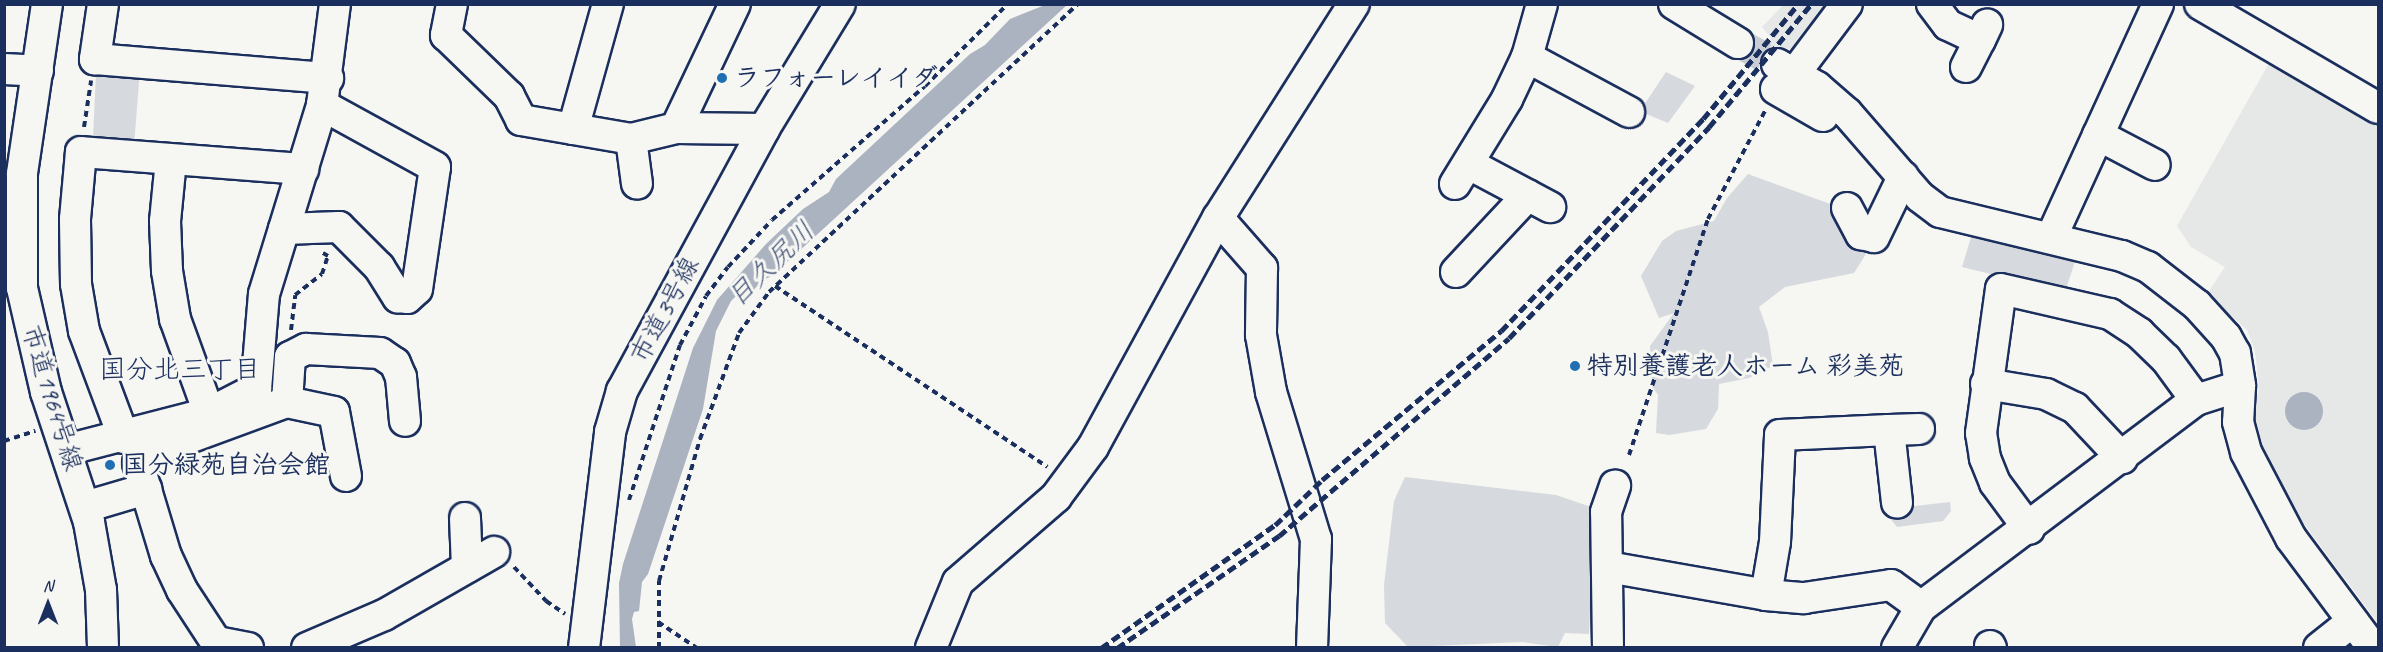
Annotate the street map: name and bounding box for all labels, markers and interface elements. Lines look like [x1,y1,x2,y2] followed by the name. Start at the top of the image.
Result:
[734,62,942,94] place label: ラフォーレイイダ
[715,71,729,85] marker: ラフォーレイイダ
[721,215,821,313] water label: 目久尻川
[624,252,706,368] street label: 市道3号線
[15,321,89,475] street label: 市道1964号線
[1587,350,1905,382] place label: 特別養護老人ホーム 彩美苑
[99,354,261,386] district label: 国分北三丁目
[1568,359,1582,373] marker: 特別養護老人ホーム 彩美苑
[122,449,330,481] place label: 国分緑苑自治会館
[103,458,117,472] marker: 国分緑苑自治会館
[18,574,78,634] north arrow
[43,576,53,596] text: N

